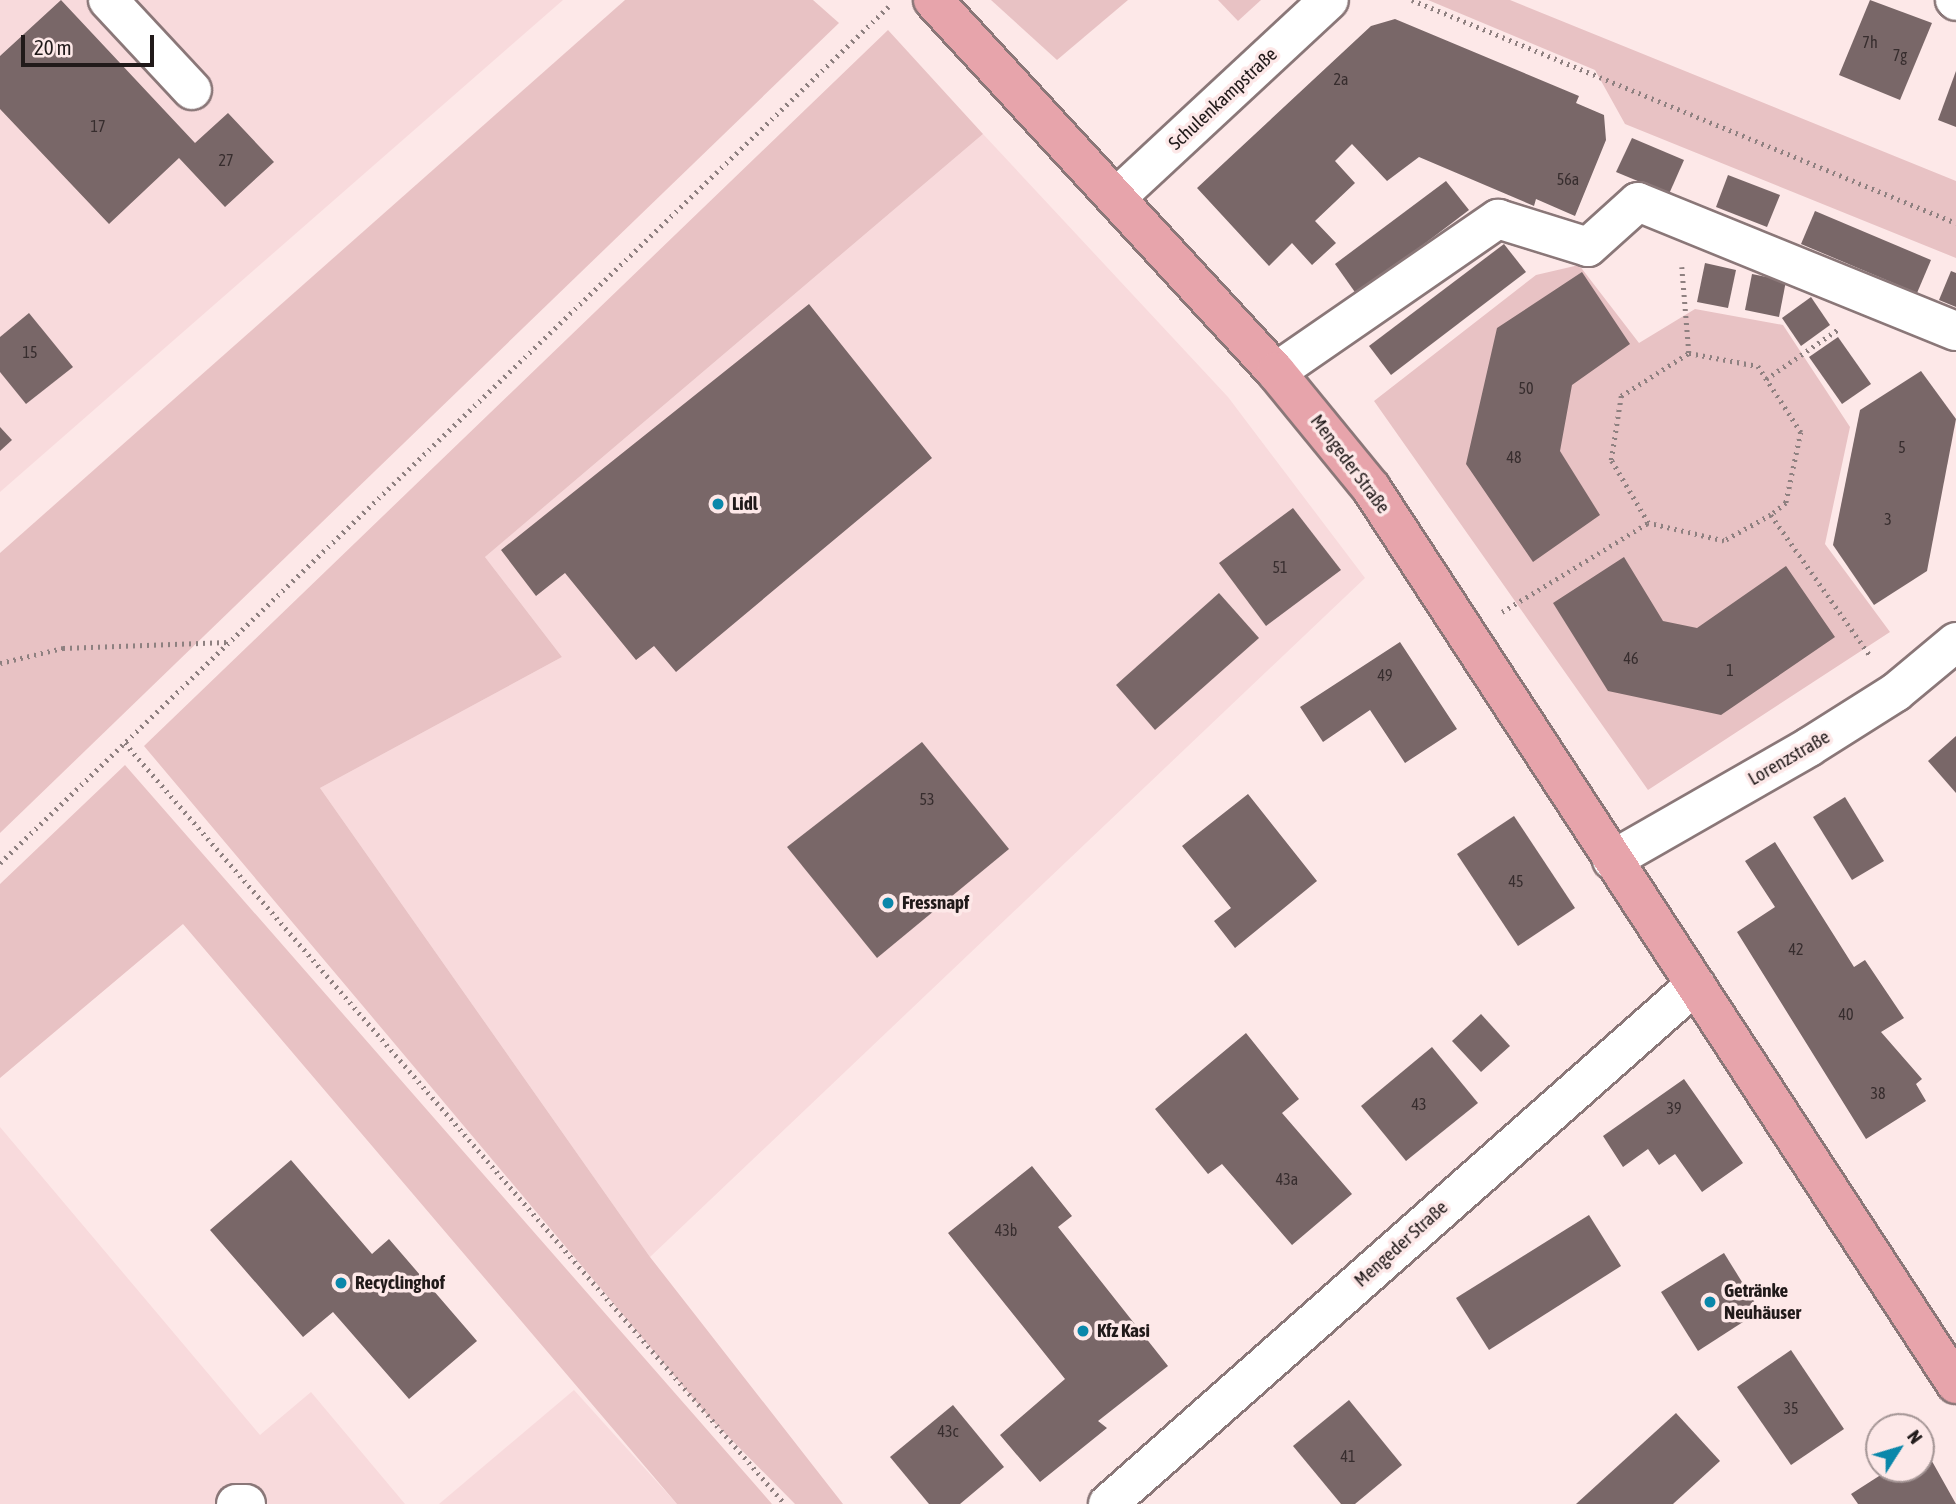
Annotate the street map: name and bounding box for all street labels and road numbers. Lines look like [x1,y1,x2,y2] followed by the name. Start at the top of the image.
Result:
[1164,43,1282,155] street label: Schulenkampstraße
[1305,410,1395,518] street label: Mengeder Straße
[1744,726,1834,790] street label: Lorenzstraße
[1350,1196,1452,1292] street label: Mengeder Straße

